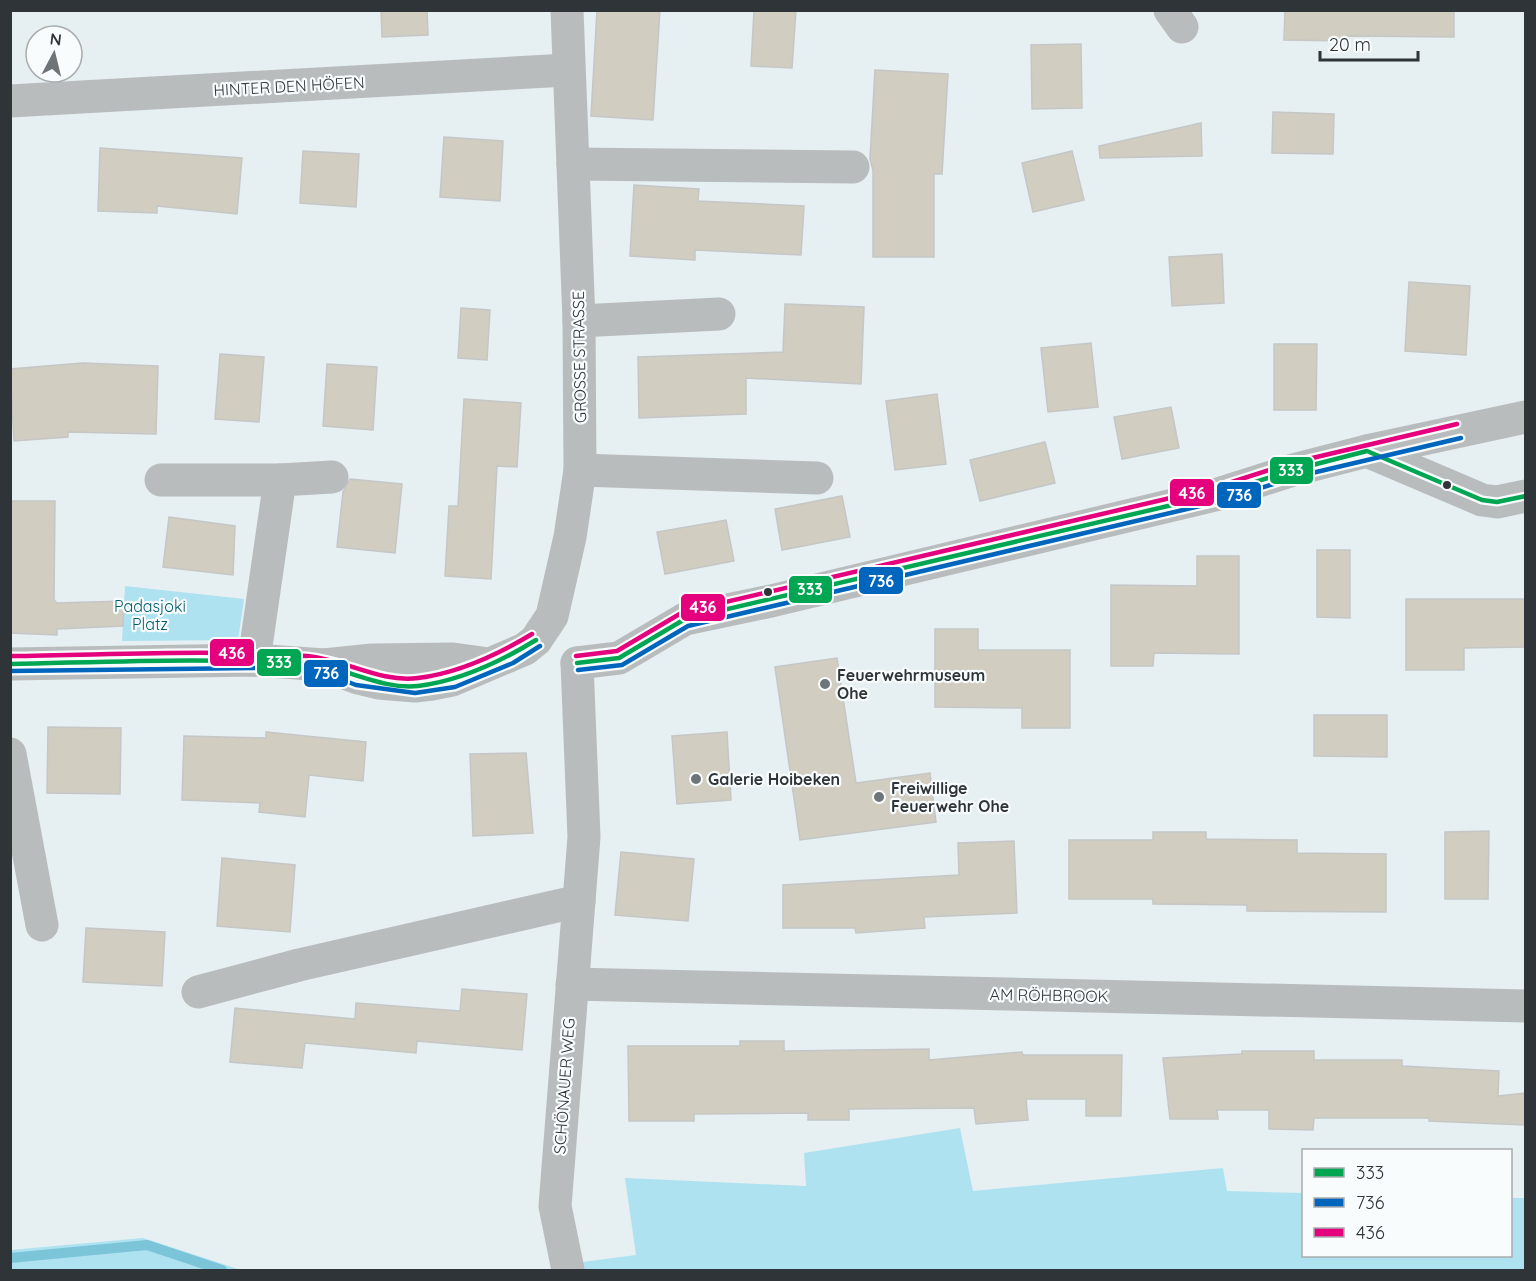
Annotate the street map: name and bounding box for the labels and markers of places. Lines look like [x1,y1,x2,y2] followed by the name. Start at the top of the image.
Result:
[1441,479,1453,491] unlabelled marker
[762,586,774,598] unlabelled marker
[837,665,985,703] place label: Feuerwehrmuseum Ohe
[818,677,832,691] marker: Feuerwehrmuseum Ohe
[708,769,840,789] place label: Galerie Hoibeken
[689,772,703,786] marker: Galerie Hoibeken
[891,778,1009,816] place label: Freiwillige Feuerwehr Ohe
[872,790,886,804] marker: Freiwillige Feuerwehr Ohe

